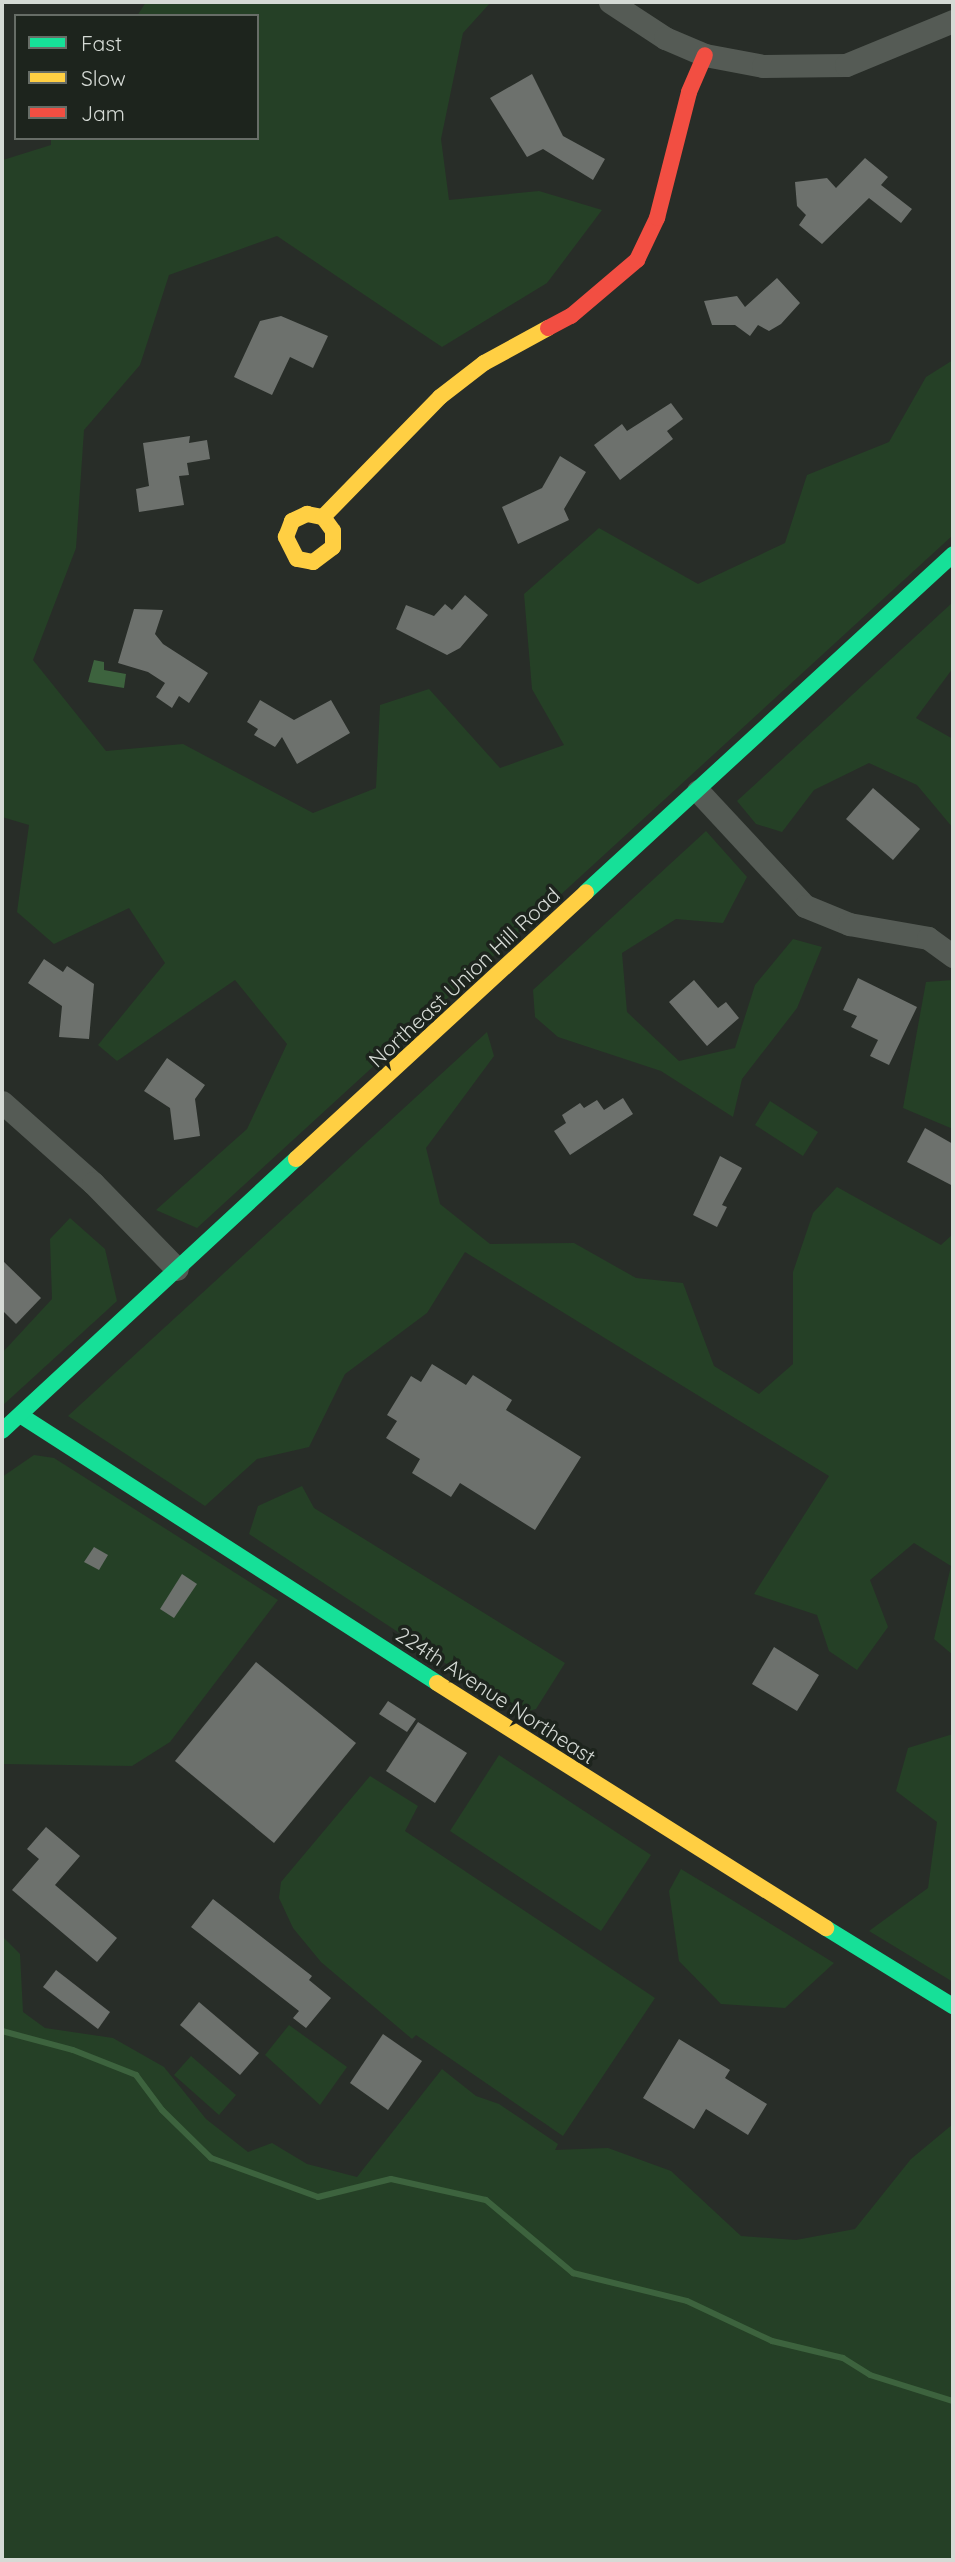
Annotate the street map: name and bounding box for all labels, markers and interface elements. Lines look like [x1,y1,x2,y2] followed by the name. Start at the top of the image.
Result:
[14,14,259,140] legend
[81,30,122,56] text: Fast
[81,65,126,91] text: Slow
[81,100,125,126] text: Jam
[363,882,565,1072] street label: Northeast Union Hill Road
[391,1621,601,1769] street label: 224th Avenue Northeast

